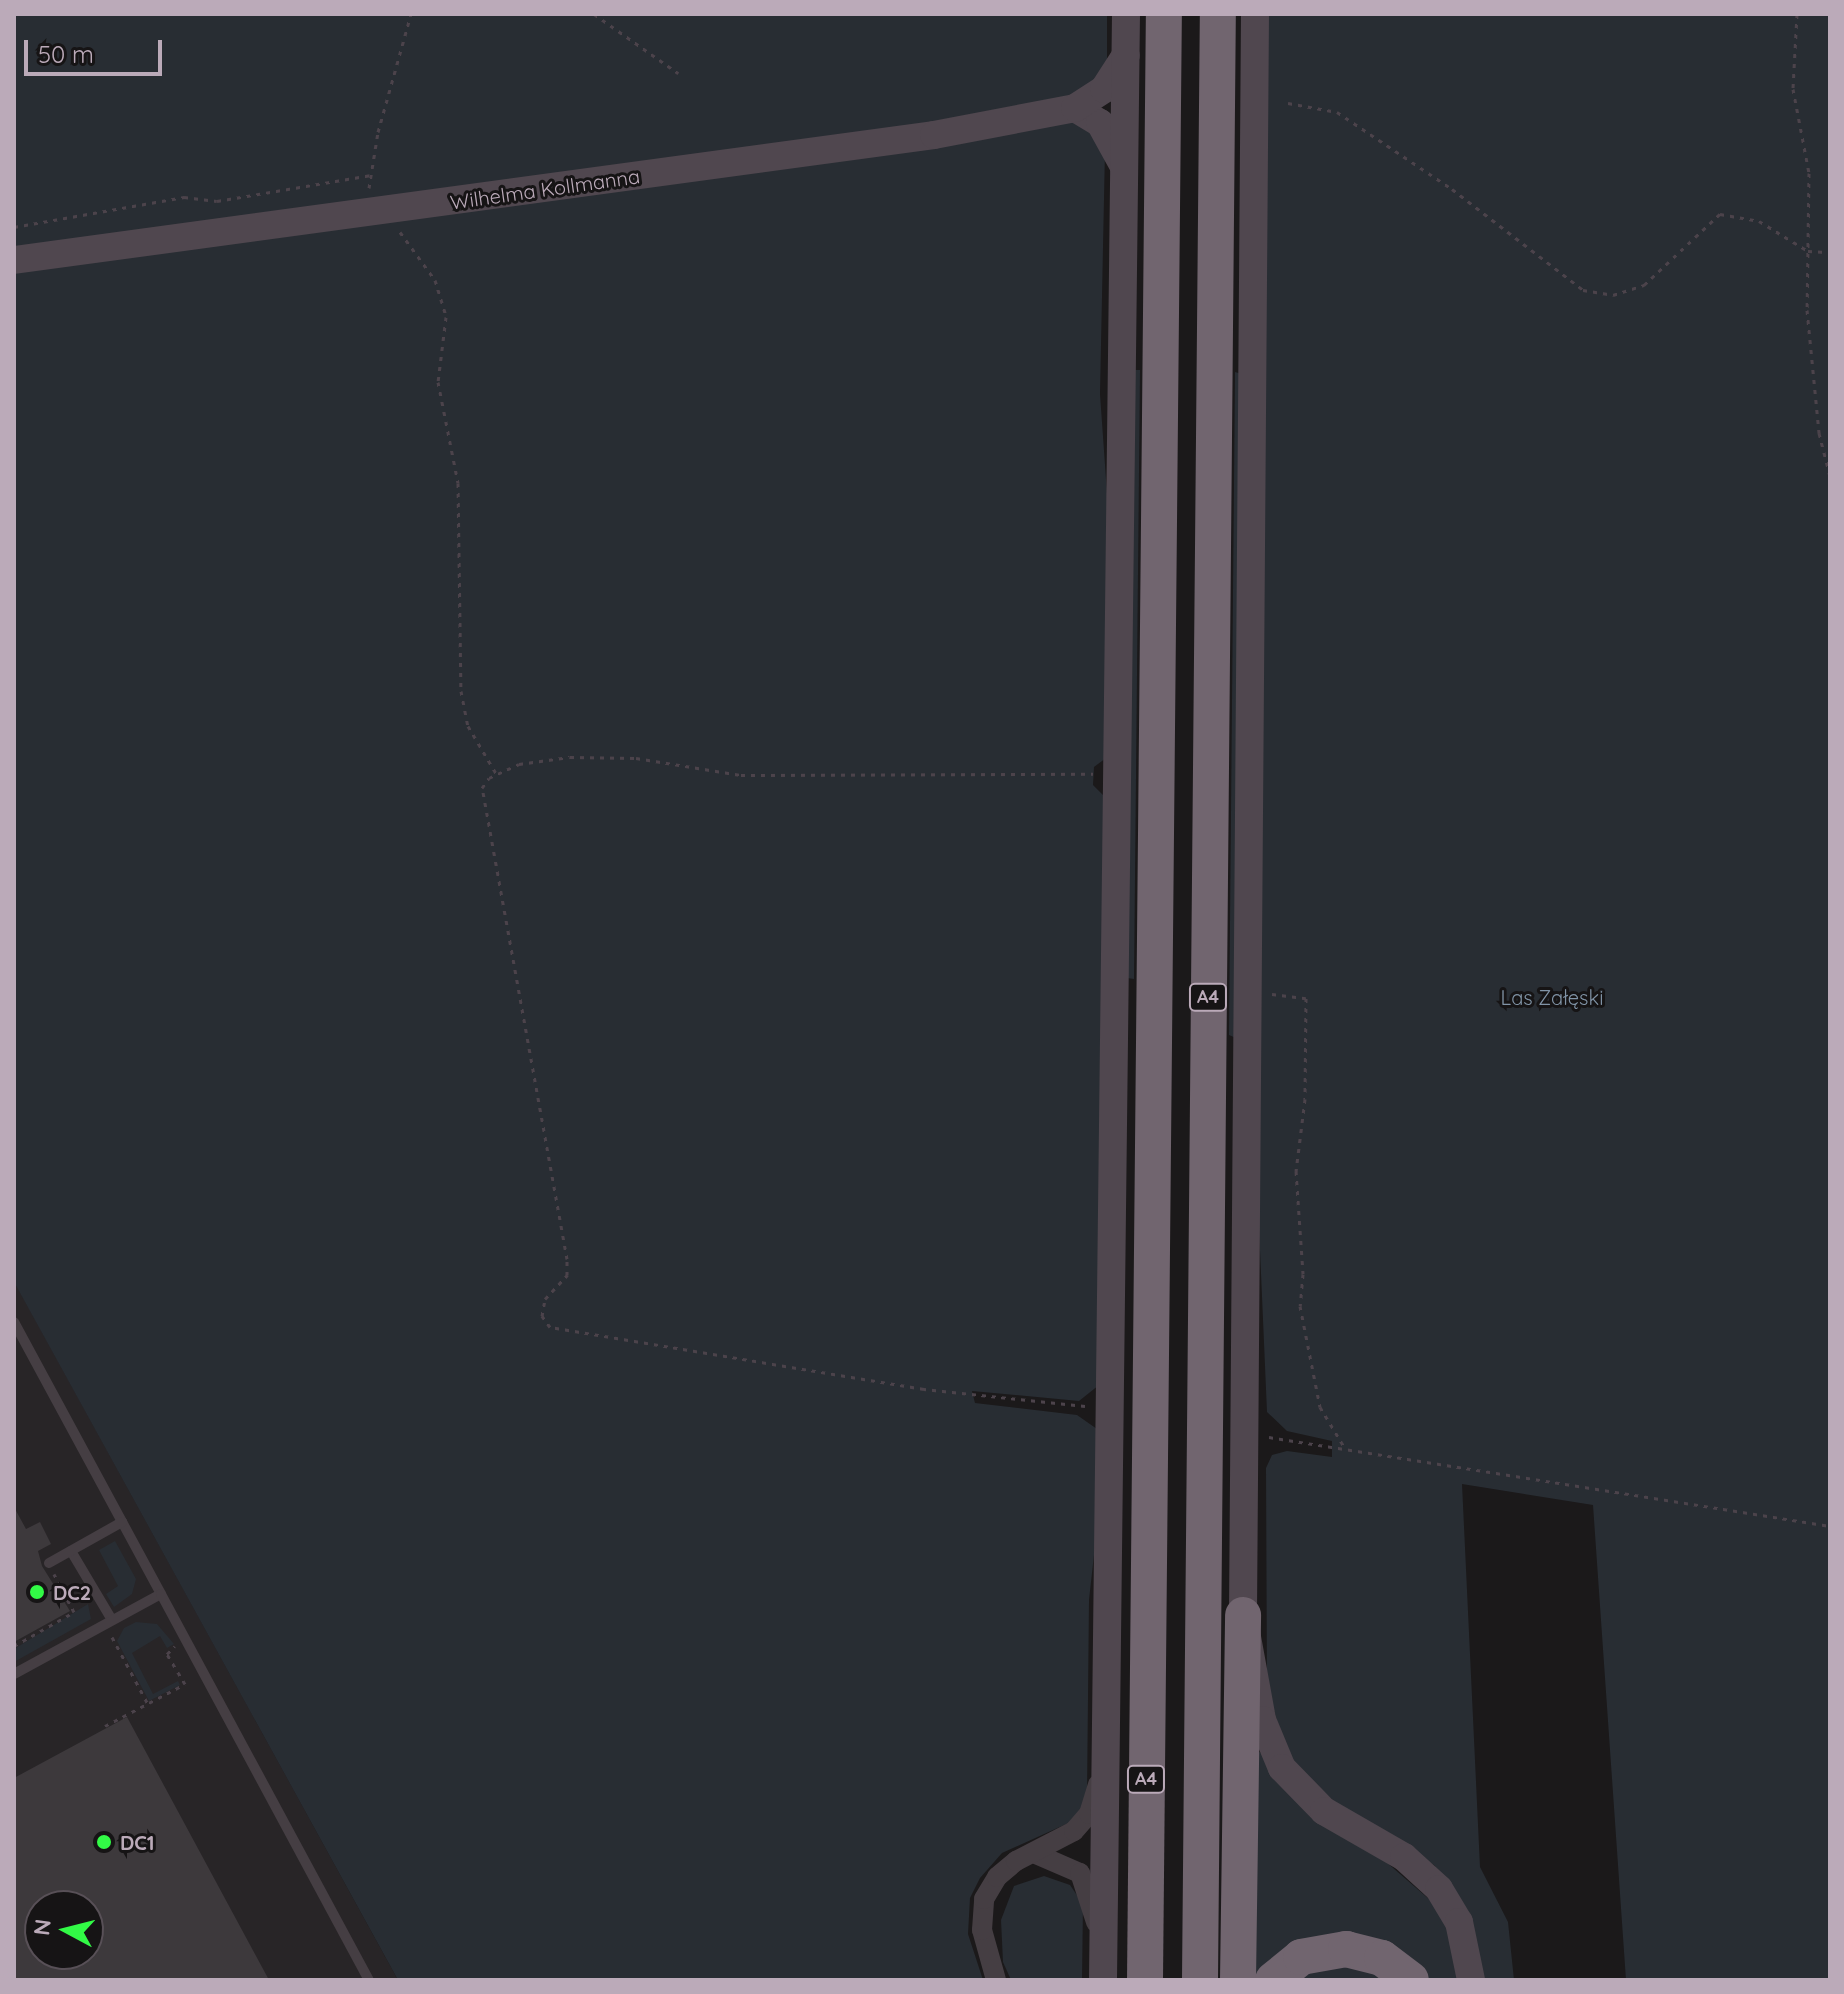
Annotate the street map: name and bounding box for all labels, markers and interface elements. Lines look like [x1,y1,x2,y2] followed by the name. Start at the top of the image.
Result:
[28,24,166,74] scale bar
[38,39,94,69] text: 50 m
[449,164,641,214] street label: Wilhelma Kollmanna
[1188,983,1228,1011] road number: A4
[1501,985,1603,1009] park label: Las Załęski
[53,1580,91,1604] place label: DC2
[28,1583,46,1601] marker: DC2
[1126,1765,1166,1793] road number: A4
[120,1830,155,1854] place label: DC1
[95,1833,113,1851] marker: DC1
[24,1890,104,1970] north arrow
[27,1918,57,1937] text: N

